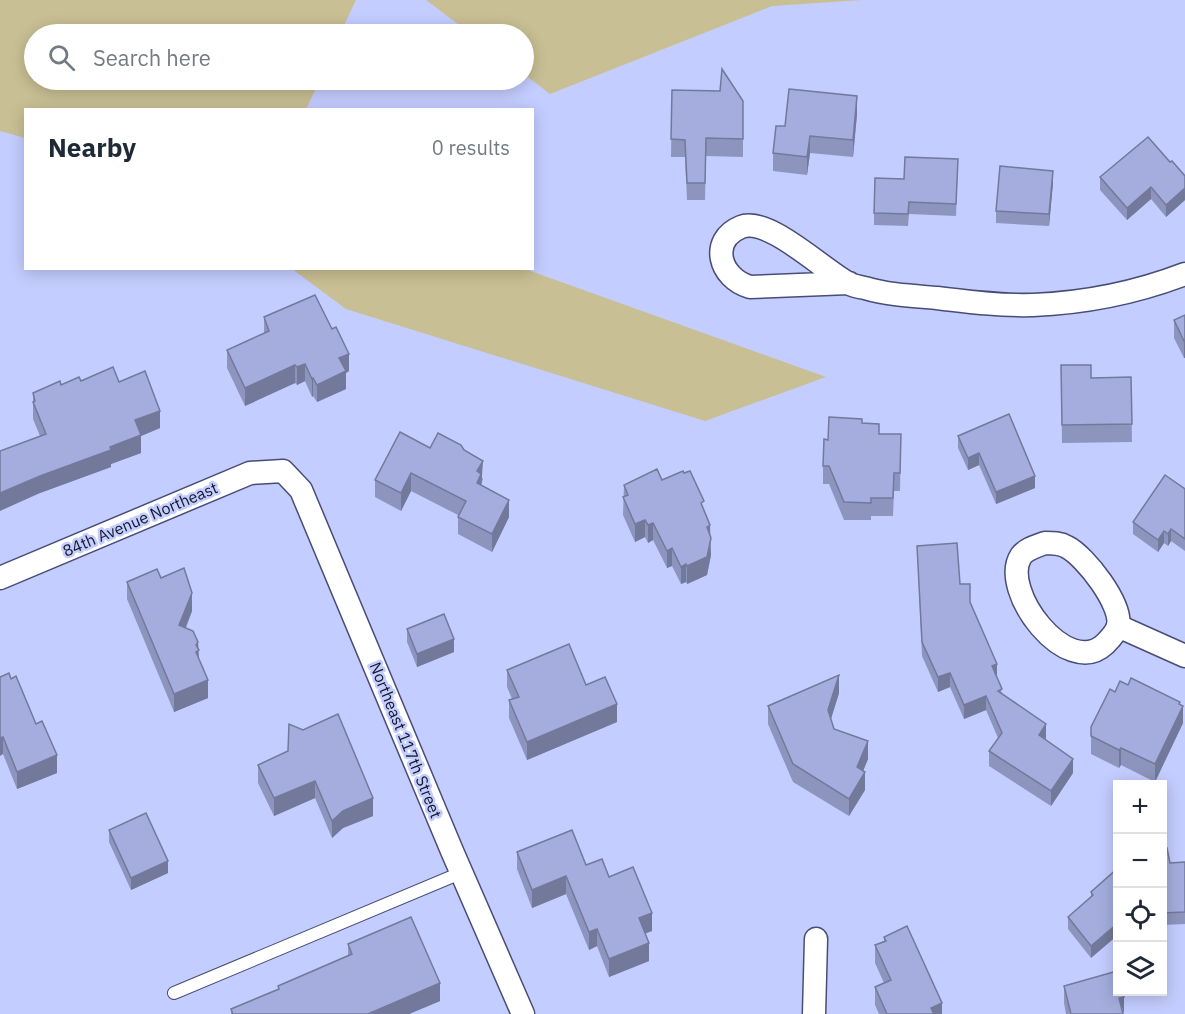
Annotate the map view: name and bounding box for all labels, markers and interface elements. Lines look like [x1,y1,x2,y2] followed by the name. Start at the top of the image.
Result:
[24,24,534,90] search box
[45,41,78,74] icon: search
[93,43,211,72] text: Search here
[48,130,136,164] text: Nearby
[432,134,510,161] text: 0 results
[59,477,221,561] street label: 84th Avenue Northeast
[366,659,446,821] street label: Northeast 117th Street
[1113,780,1167,996] map controls
[1113,780,1167,834] button: +
[1113,834,1167,888] button: −
[1113,888,1167,942] button: locate
[1113,942,1167,996] button: layers

